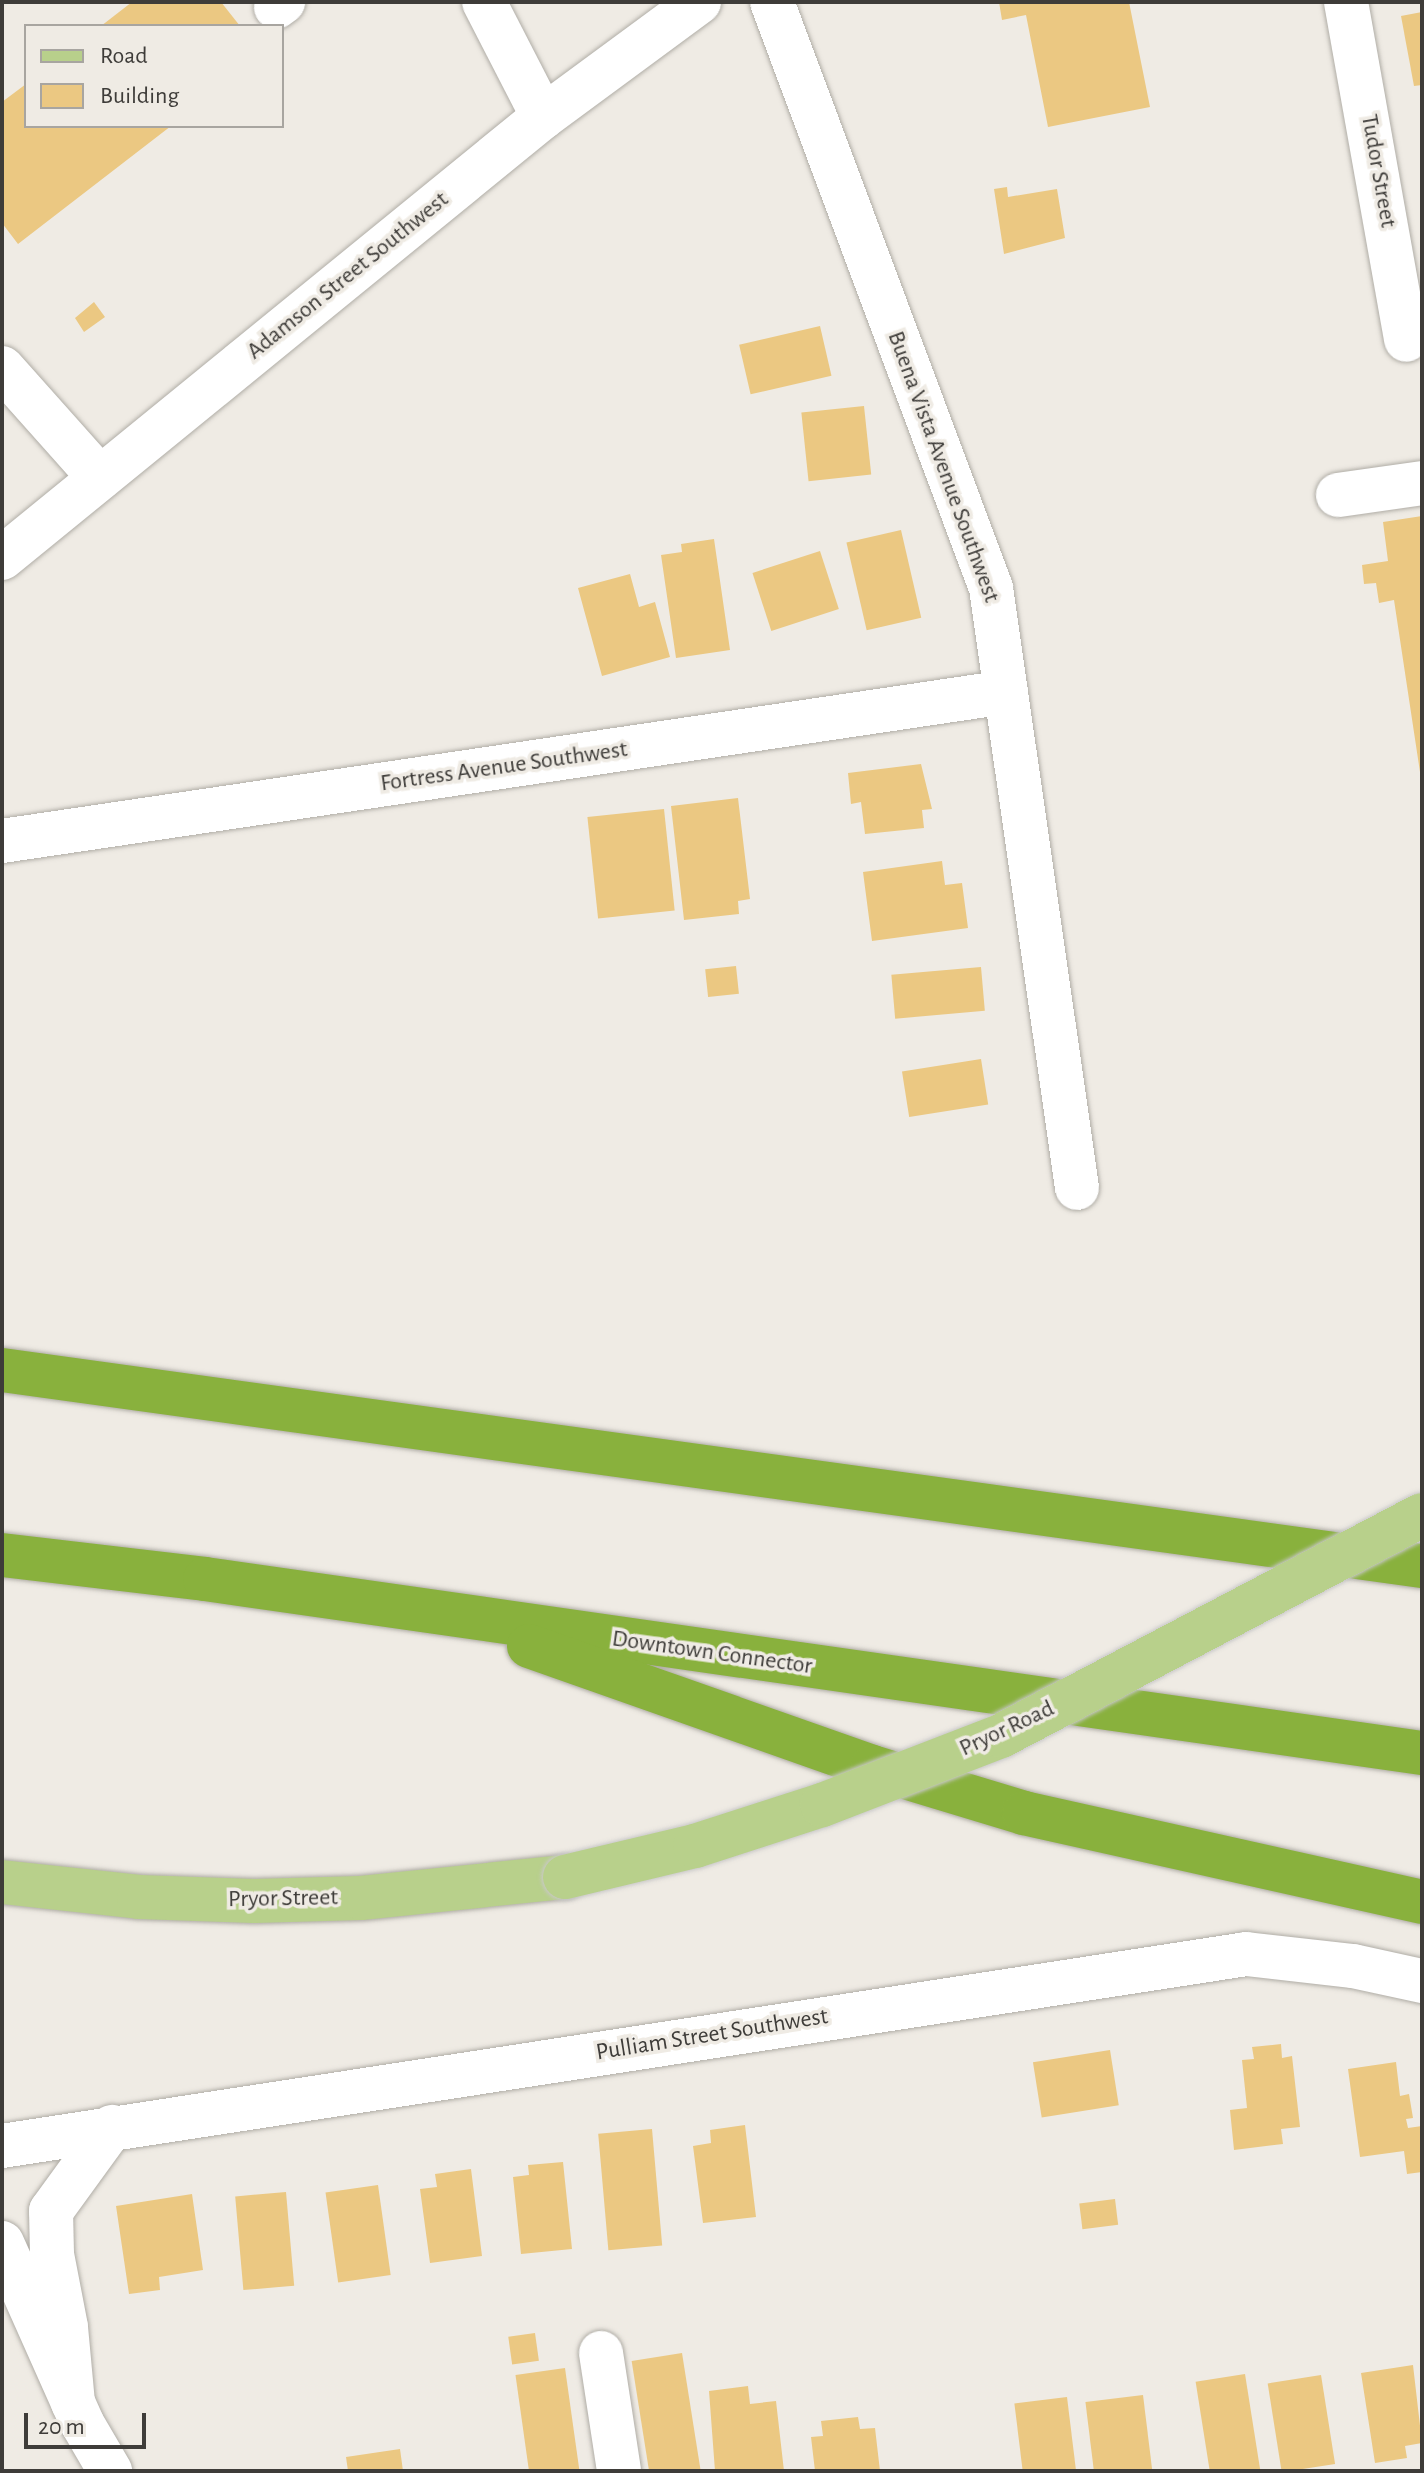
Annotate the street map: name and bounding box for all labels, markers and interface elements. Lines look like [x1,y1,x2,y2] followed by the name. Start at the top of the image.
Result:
[24,24,284,128] legend
[100,44,148,68] text: Road
[100,84,179,108] text: Building
[1354,112,1402,230] street label: Tudor Street
[241,186,455,366] street label: Adamson Street Southwest
[880,327,1006,607] street label: Buena Vista Avenue Southwest
[379,735,629,799] street label: Fortress Avenue Southwest
[610,1625,814,1681] street label: Downtown Connector
[955,1695,1059,1763] street label: Pryor Road
[228,1884,338,1914] street label: Pryor Street
[594,2002,830,2068] street label: Pulliam Street Southwest
[28,2397,150,2447] scale bar
[38,2415,85,2439] text: 20 m

